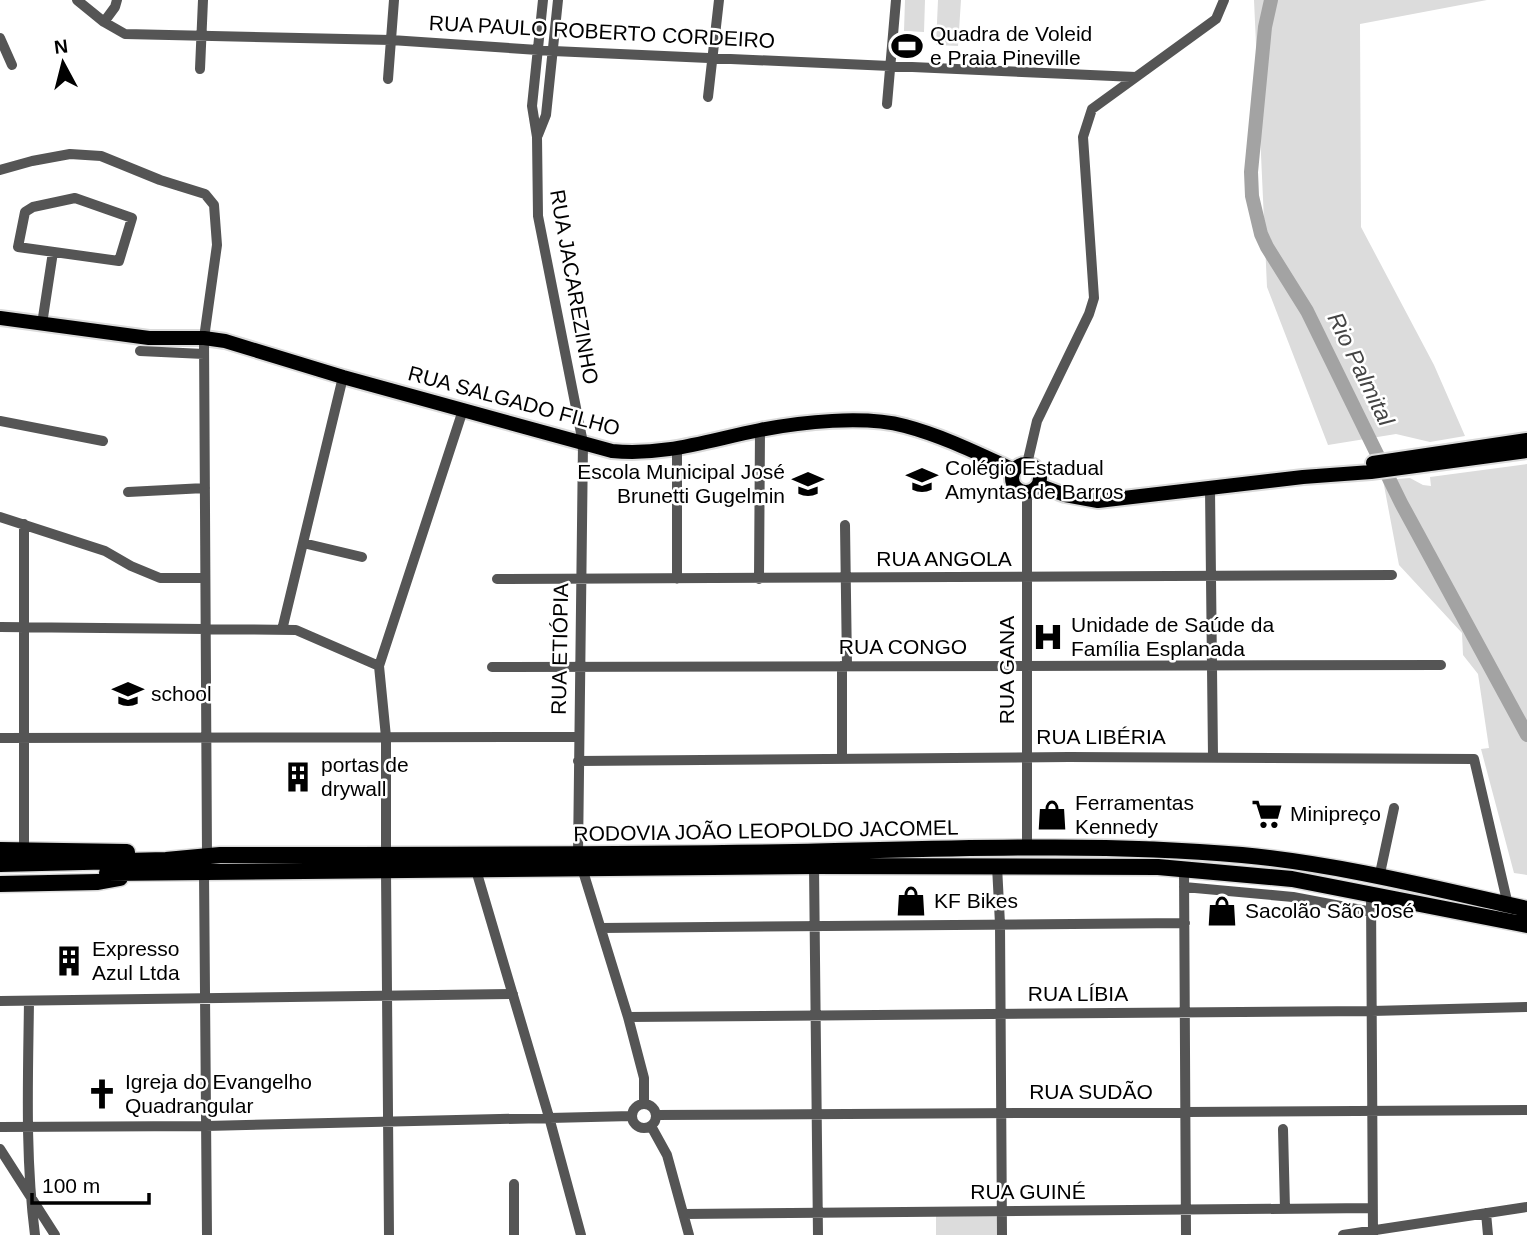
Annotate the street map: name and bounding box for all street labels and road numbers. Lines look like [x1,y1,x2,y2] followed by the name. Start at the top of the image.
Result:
[428,11,776,52] street label: RUA PAULO ROBERTO CORDEIRO
[546,188,603,386] street label: RUA JACAREZINHO
[406,361,623,440] street label: RUA SALGADO FILHO
[876,547,1012,570] street label: RUA ANGOLA
[547,583,572,715] street label: RUA ETIÓPIA
[995,616,1018,724] street label: RUA GANA
[839,635,967,658] street label: RUA CONGO
[1036,725,1166,748] street label: RUA LIBÉRIA
[573,816,959,845] street label: RODOVIA JOÃO LEOPOLDO JACOMEL
[1028,982,1128,1005] street label: RUA LÍBIA
[1029,1080,1153,1103] street label: RUA SUDÃO
[970,1180,1086,1203] street label: RUA GUINÉ

